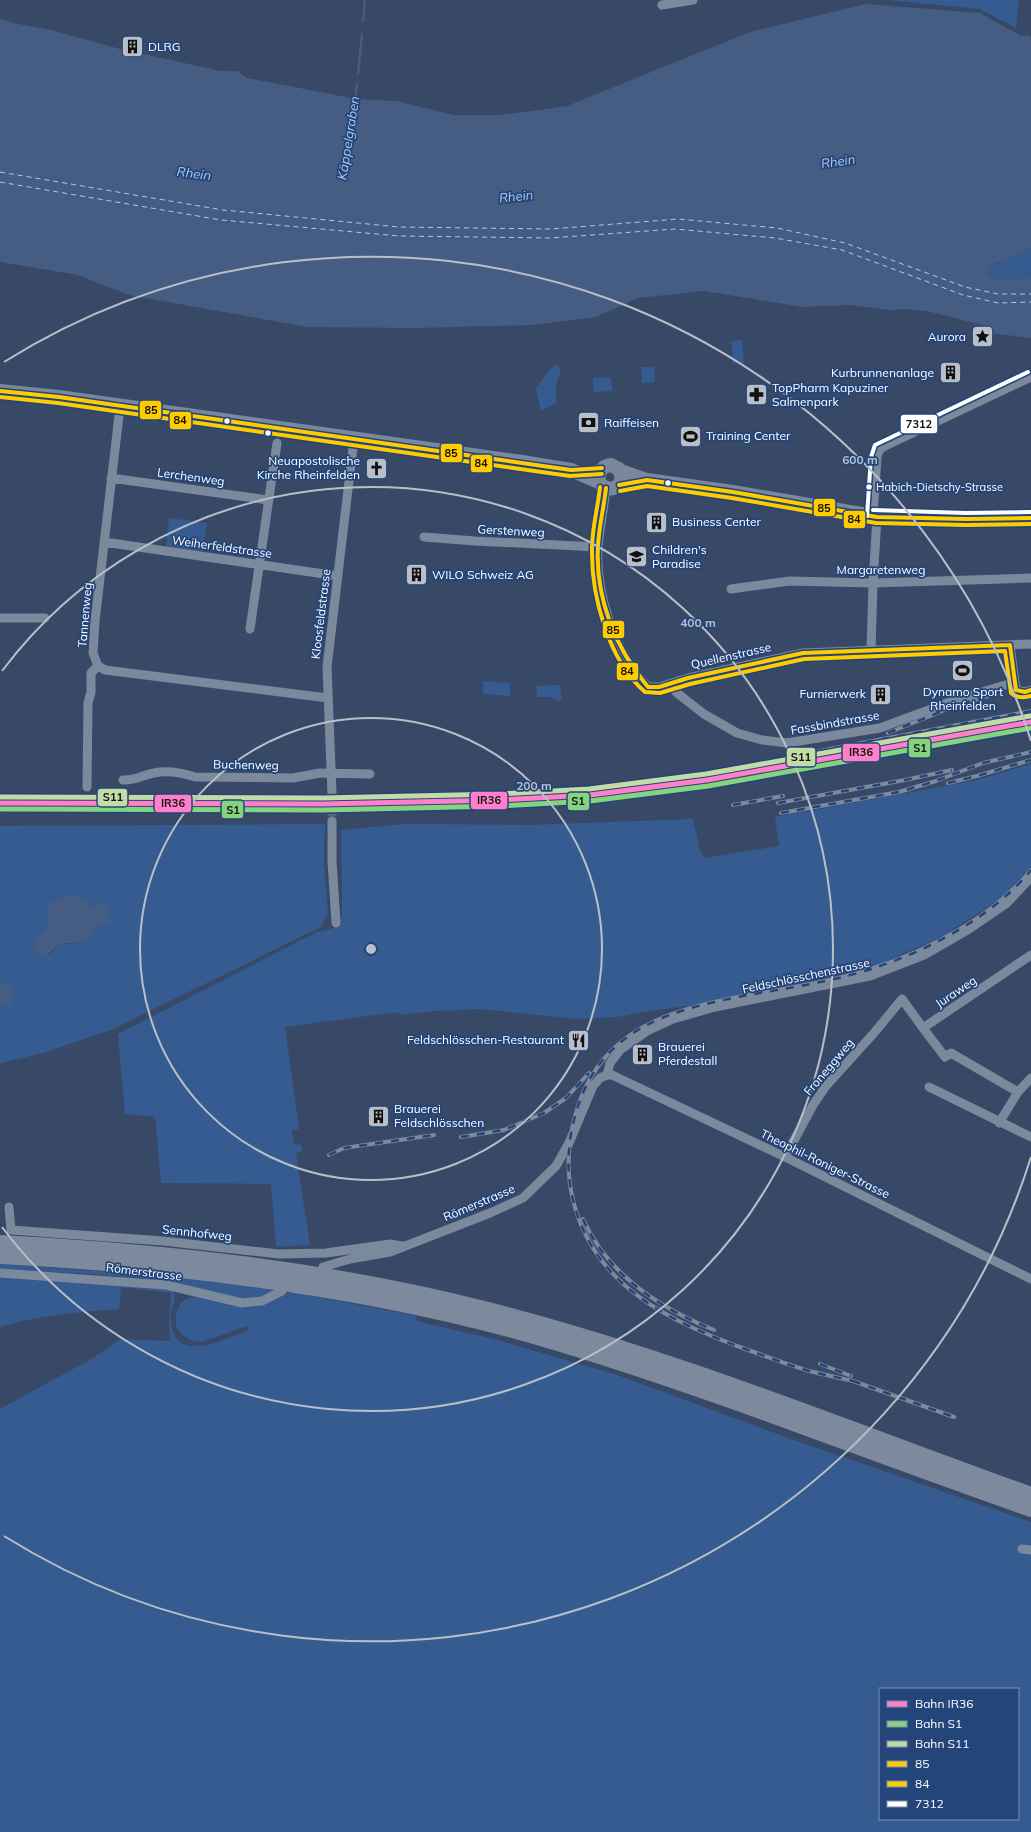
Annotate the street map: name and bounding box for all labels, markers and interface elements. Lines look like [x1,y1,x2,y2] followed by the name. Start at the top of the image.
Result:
[120,34,146,60] building icon: DLRG
[148,39,181,54] place label: DLRG
[333,95,363,181] water label: Käppelgraben
[820,151,856,171] water label: Rhein
[176,163,212,183] water label: Rhein
[498,186,534,206] water label: Rhein
[969,324,995,350] place icon: Aurora
[928,329,966,344] place label: Aurora
[937,360,963,386] building icon: Kurbrunnenanlage
[831,365,934,380] place label: Kurbrunnenanlage
[772,380,889,409] place label: TopPharm Kapuziner Salmenpark
[744,382,770,408] pharmacy icon: TopPharm Kapuziner Salmenpark
[139,400,162,420] line badge: 85
[144,403,158,417] text: 85
[575,410,601,436] bank icon: Raiffeisen
[169,411,192,430] line badge: 84
[173,413,187,427] text: 84
[900,414,938,434] line badge: 7312
[604,415,659,430] place label: Raiffeisen
[222,416,232,426] unlabelled marker
[906,417,933,431] text: 7312
[677,423,703,449] sports icon: Training Center
[263,428,273,438] unlabelled marker
[706,428,791,443] place label: Training Center
[440,443,463,463] line badge: 85
[444,446,458,460] text: 85
[842,452,878,467] text: 600 m
[257,453,360,482] place label: Neuapostolische Kirche Rheinfelden
[470,454,493,473] line badge: 84
[363,455,389,481] church icon: Neuapostolische Kirche Rheinfelden
[474,456,488,470] text: 84
[156,464,226,489] street label: Lerchenweg
[663,478,673,488] unlabelled marker
[876,480,1003,494] place label: Habich-Dietschy-Strasse
[864,482,874,492] marker: Habich-Dietschy-Strasse
[813,498,836,517] line badge: 85
[817,501,831,515] text: 85
[643,509,669,535] building icon: Business Center
[843,510,866,529] line badge: 84
[847,512,861,526] text: 84
[672,514,762,529] place label: Business Center
[477,521,545,540] street label: Gerstenweg
[171,532,273,561] street label: Weiherfeldstrasse
[652,542,707,571] place label: Children's Paradise
[623,544,649,570] school or university icon: Children's Paradise
[403,562,429,588] building icon: WILO Schweiz AG
[837,562,925,577] street label: Margaretenweg
[432,567,534,582] place label: WILO Schweiz AG
[308,568,333,660] street label: Kloosfeldstrasse
[74,582,95,648] street label: Tannenweg
[680,615,716,630] text: 400 m
[602,620,625,639] line badge: 85
[606,623,620,637] text: 85
[689,639,773,672] street label: Quellenstrasse
[950,658,976,684] sports icon: Dynamo Sport Rheinfelden
[616,662,639,681] line badge: 84
[620,664,634,678] text: 84
[868,681,894,707] building icon: Furnierwerk
[923,684,1003,713] place label: Dynamo Sport Rheinfelden
[800,686,867,701] place label: Furnierwerk
[789,707,880,738] street label: Fassbindstrasse
[908,738,931,758] line badge: S1
[913,741,927,755] text: S1
[842,743,880,762] line badge: IR36
[849,745,873,759] text: IR36
[786,747,816,767] line badge: S11
[791,750,812,764] text: S11
[213,756,279,773] street label: Buchenweg
[516,778,552,793] text: 200 m
[97,788,128,807] line badge: S11
[103,790,124,804] text: S11
[470,791,508,810] line badge: IR36
[567,792,590,811] line badge: S1
[477,793,501,807] text: IR36
[154,794,192,813] line badge: IR36
[571,794,585,808] text: S1
[161,796,185,810] text: IR36
[221,800,244,819] line badge: S1
[226,803,240,817] text: S1
[364,942,378,956] centre of rings
[741,955,871,996] street label: Feldschlösschenstrasse
[932,972,979,1011] street label: Juraweg
[566,1027,592,1053] restaurant icon: Feldschlösschen-Restaurant
[407,1032,564,1047] place label: Feldschlösschen-Restaurant
[800,1035,857,1098] street label: Froneggweg
[658,1039,717,1068] place label: Brauerei Pferdestall
[629,1041,655,1067] building icon: Brauerei Pferdestall
[394,1101,484,1130] place label: Brauerei Feldschlösschen
[365,1103,391,1129] building icon: Brauerei Feldschlösschen
[758,1126,892,1201] street label: Theophil-Roniger-Strasse
[441,1181,517,1224] street label: Römerstrasse
[161,1221,233,1244] street label: Sennhofweg
[105,1259,183,1284] street label: Römerstrasse
[879,1688,1019,1820] legend
[915,1696,973,1711] text: Bahn IR36
[915,1716,962,1731] text: Bahn S1
[915,1736,969,1751] text: Bahn S11
[915,1756,929,1771] text: 85
[915,1776,929,1791] text: 84
[915,1796,944,1811] text: 7312

